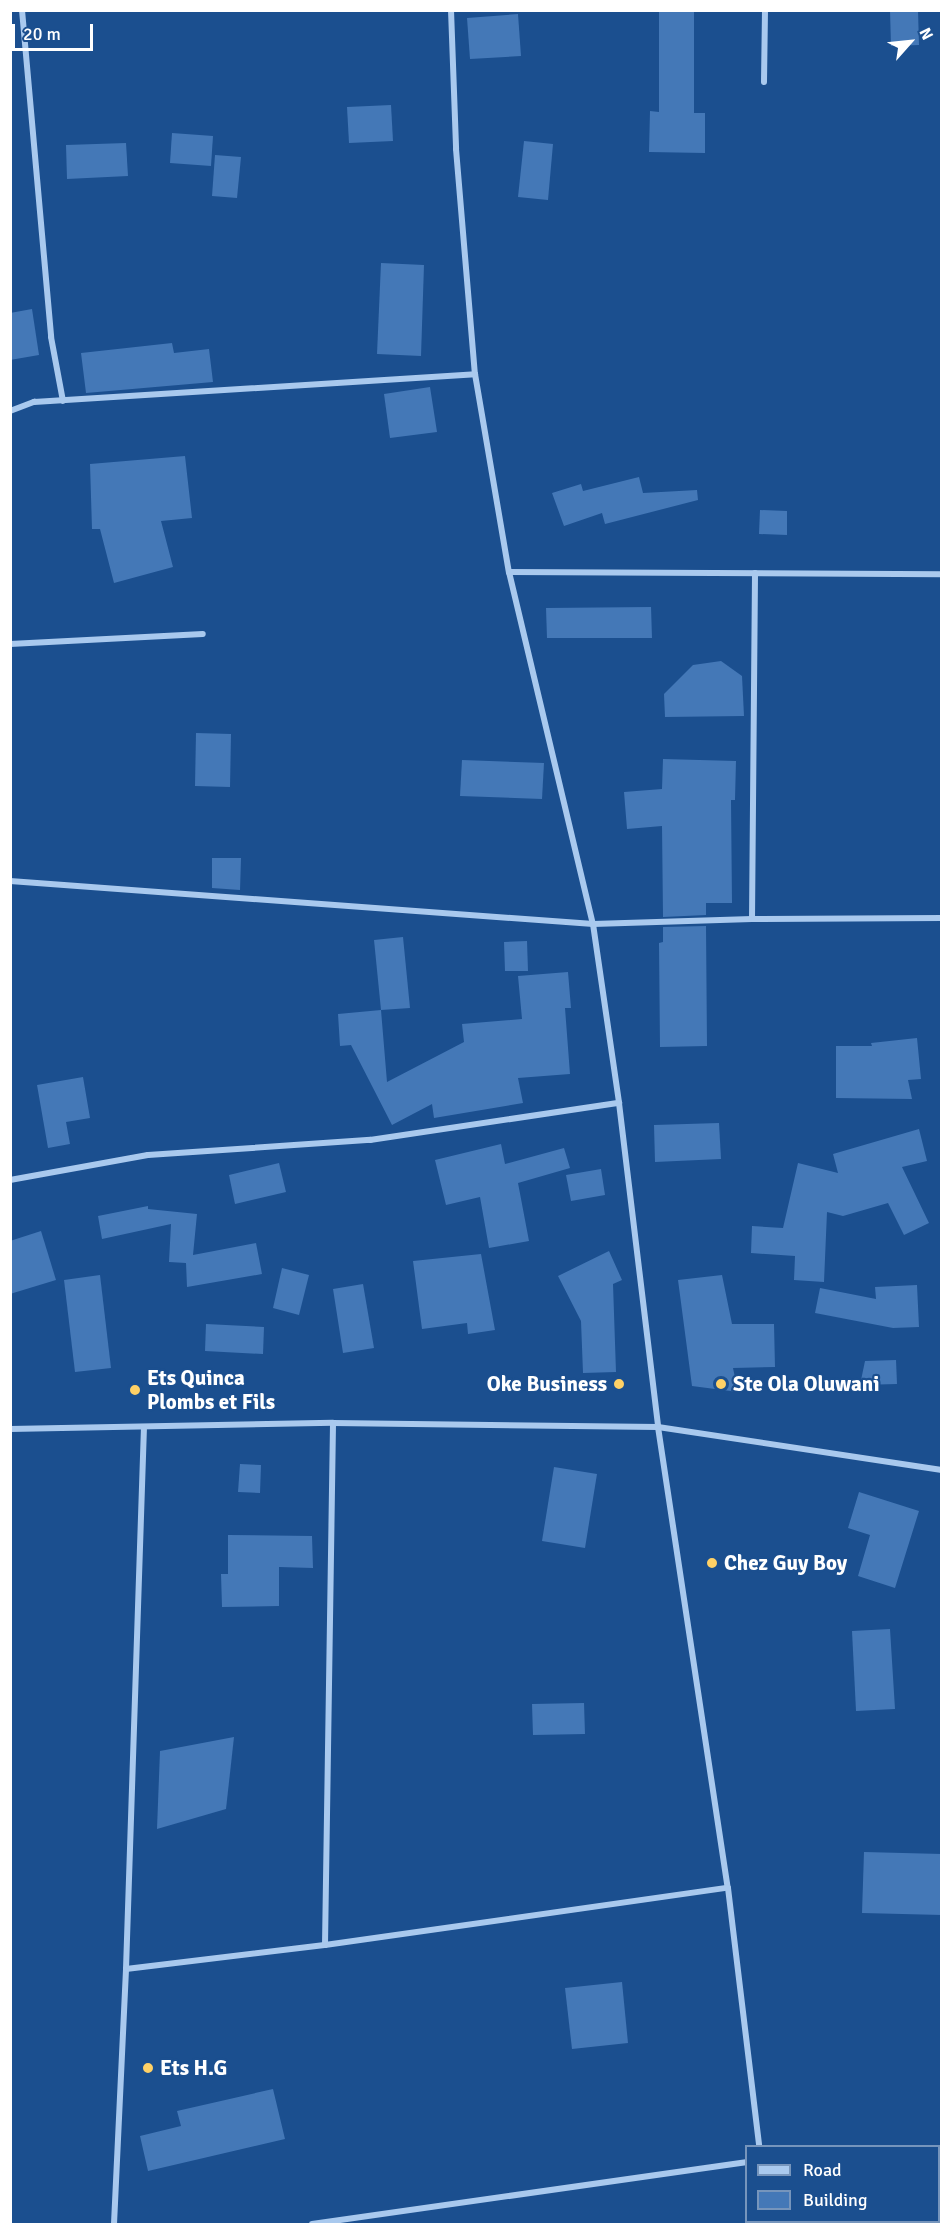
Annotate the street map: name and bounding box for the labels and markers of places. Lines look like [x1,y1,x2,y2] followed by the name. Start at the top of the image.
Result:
[147,1365,275,1415] place label: Ets Quinca Plombs et Fils
[487,1371,607,1397] place label: Oke Business
[733,1371,880,1397] place label: Ste Ola Oluwani
[612,1377,626,1391] marker: Oke Business
[714,1377,728,1391] marker: Ste Ola Oluwani
[128,1383,142,1397] marker: Ets Quinca Plombs et Fils
[724,1550,847,1576] place label: Chez Guy Boy
[705,1556,719,1570] marker: Chez Guy Boy
[160,2055,227,2081] place label: Ets H.G
[141,2061,155,2075] marker: Ets H.G

